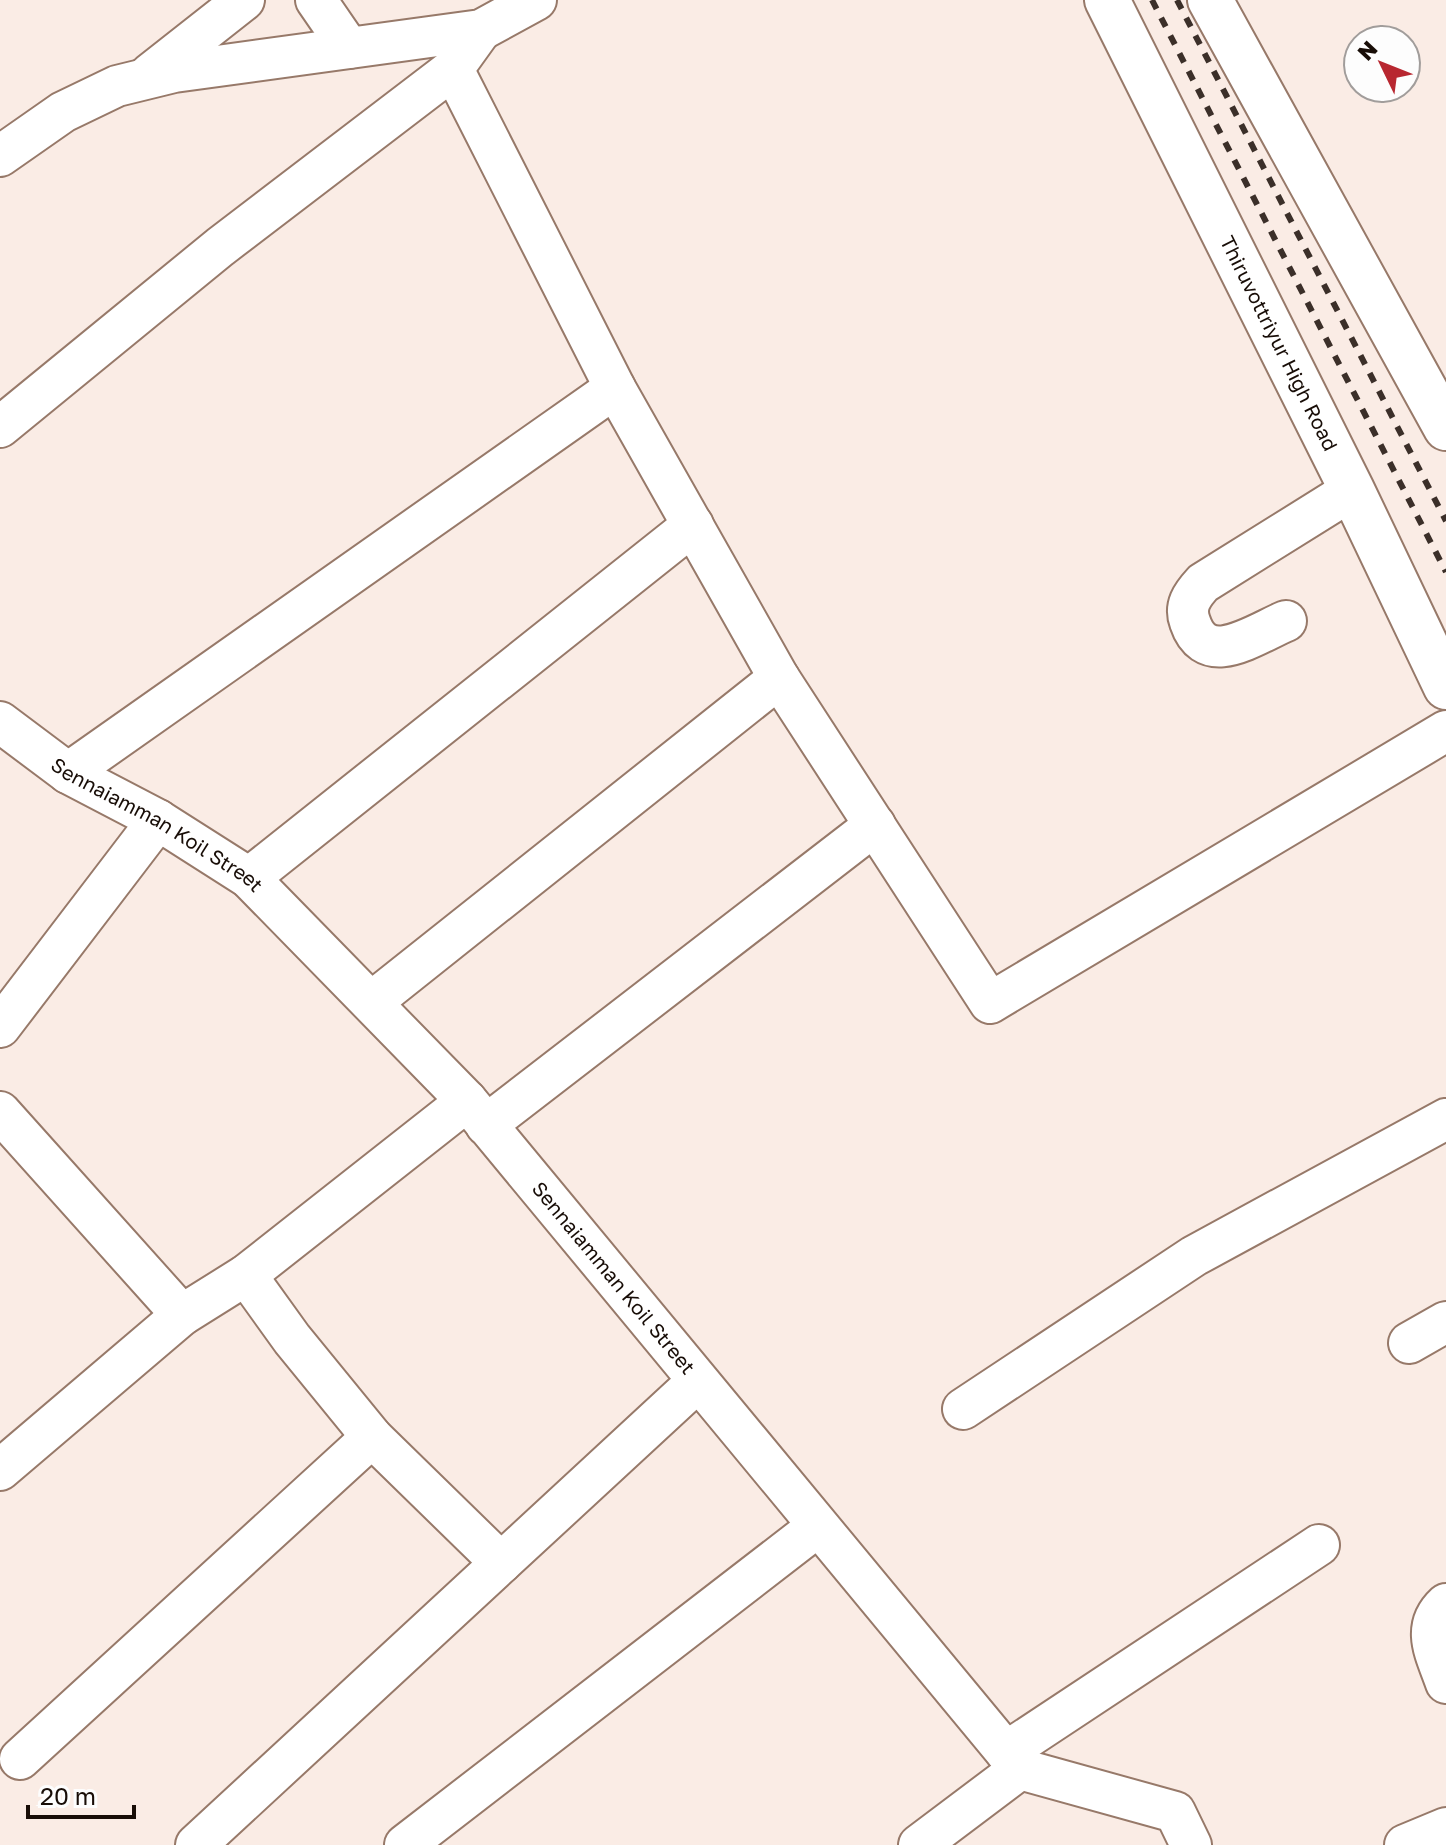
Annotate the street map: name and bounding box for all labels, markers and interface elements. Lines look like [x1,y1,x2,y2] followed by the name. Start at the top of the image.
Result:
[1342,24,1422,104] north arrow
[1351,35,1383,65] text: N
[1216,232,1343,454] street label: Thiruvottriyur High Road
[47,752,269,896] street label: Sennaiamman Koil Street
[528,1176,701,1378] street label: Sennaiamman Koil Street
[28,1769,134,1819] scale bar
[40,1781,96,1810] text: 20 m

